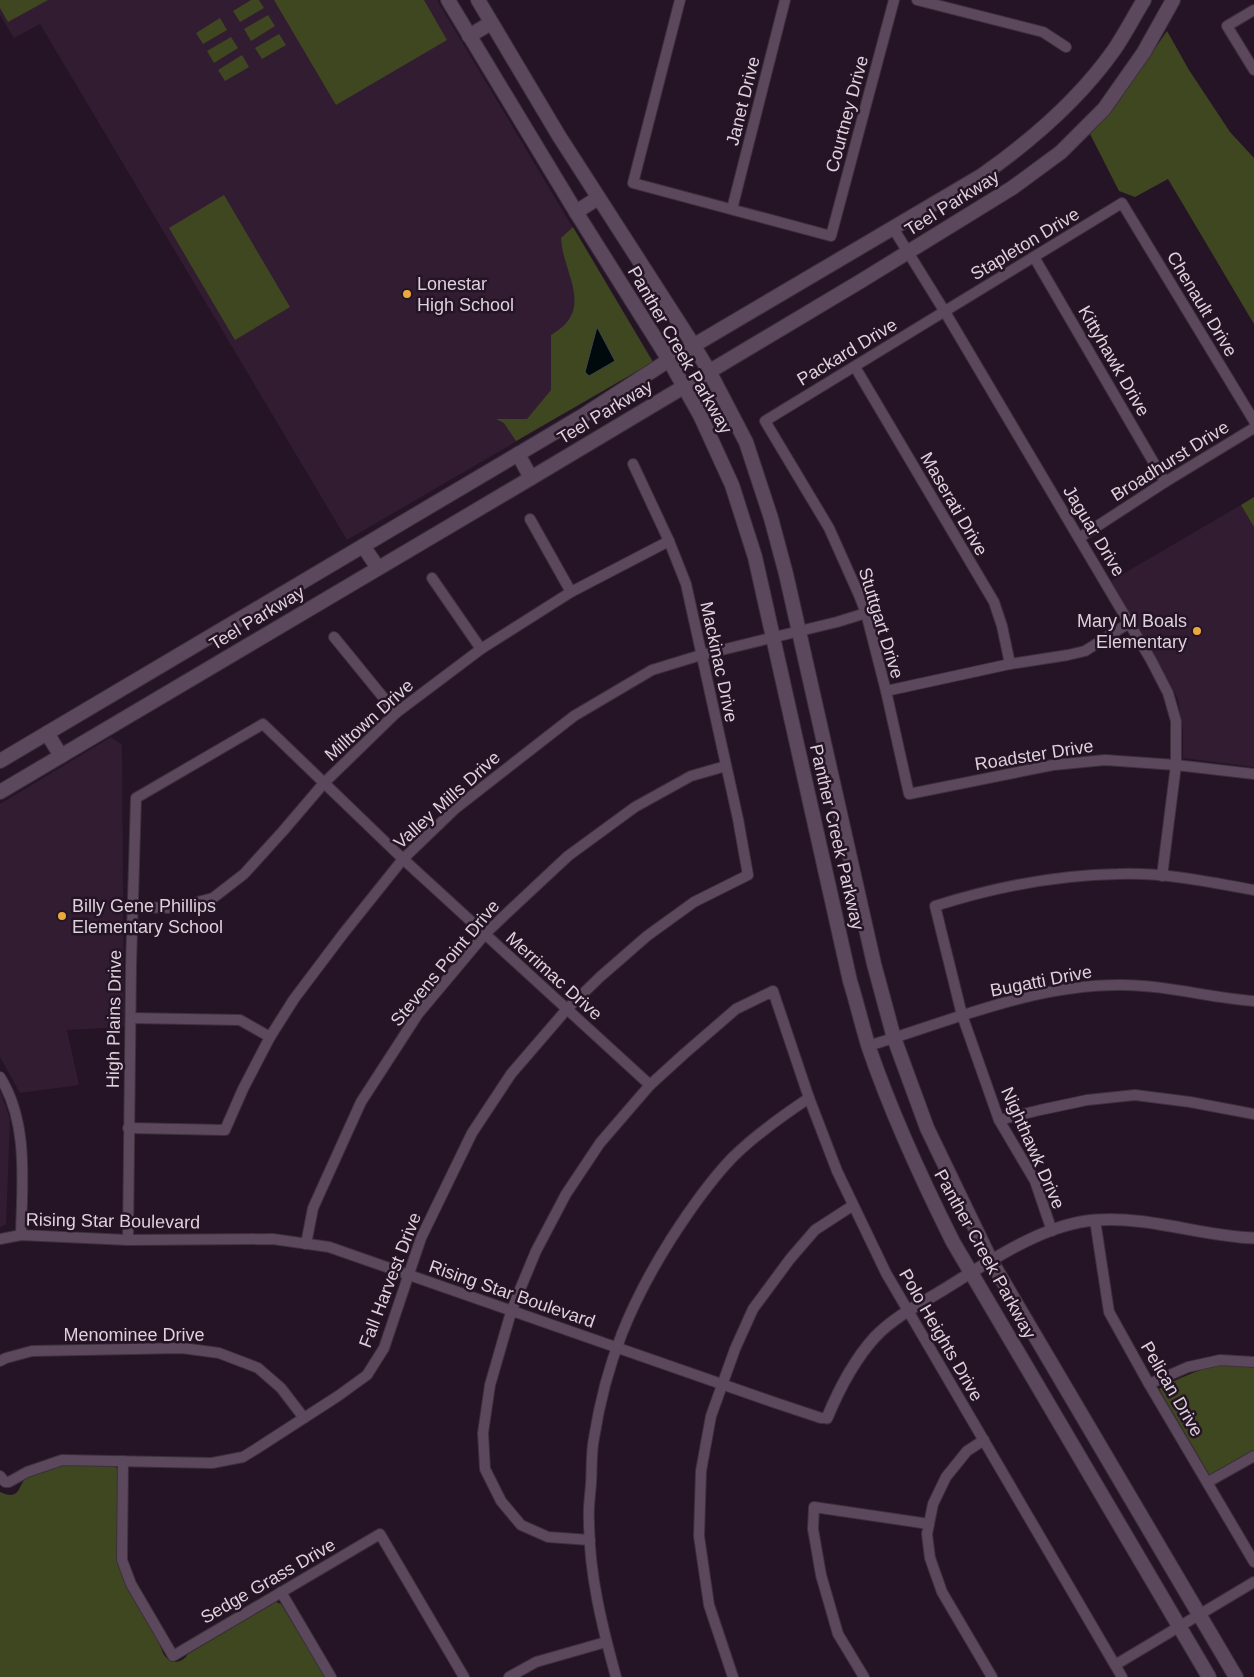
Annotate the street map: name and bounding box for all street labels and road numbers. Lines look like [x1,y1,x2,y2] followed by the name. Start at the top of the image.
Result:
[822,53,872,175] street label: Courtney Drive
[722,54,764,148] street label: Janet Drive
[901,166,1003,240] street label: Teel Parkway
[967,204,1083,284] street label: Stapleton Drive
[1163,248,1241,360] street label: Chenault Drive
[624,263,736,437] street label: Panther Creek Parkway
[1074,302,1154,420] street label: Kittyhawk Drive
[793,314,901,390] street label: Packard Drive
[554,376,656,448] street label: Teel Parkway
[1107,417,1233,505] street label: Broadhurst Drive
[916,449,992,559] street label: Maserati Drive
[1059,482,1129,580] street label: Jaguar Drive
[855,565,907,681] street label: Stuttgart Drive
[206,582,308,654] street label: Teel Parkway
[696,600,742,724] street label: Mackinac Drive
[321,675,417,765] street label: Milltown Drive
[973,736,1095,774] street label: Roadster Drive
[806,742,868,932] street label: Panther Creek Parkway
[390,747,504,853] street label: Valley Mills Drive
[387,896,503,1030] street label: Stevens Point Drive
[502,928,606,1024] street label: Merrimac Drive
[103,950,125,1088] street label: High Plains Drive
[989,961,1093,1001] street label: Bugatti Drive
[997,1084,1069,1212] street label: Nighthawk Drive
[930,1166,1040,1342] street label: Panther Creek Parkway
[26,1209,200,1233] street label: Rising Star Boulevard
[355,1210,425,1350] street label: Fall Harvest Drive
[426,1256,598,1332] street label: Rising Star Boulevard
[895,1265,987,1405] street label: Polo Heights Drive
[63,1325,205,1345] street label: Menominee Drive
[1137,1338,1207,1440] street label: Pelican Drive
[197,1534,339,1628] street label: Sedge Grass Drive

